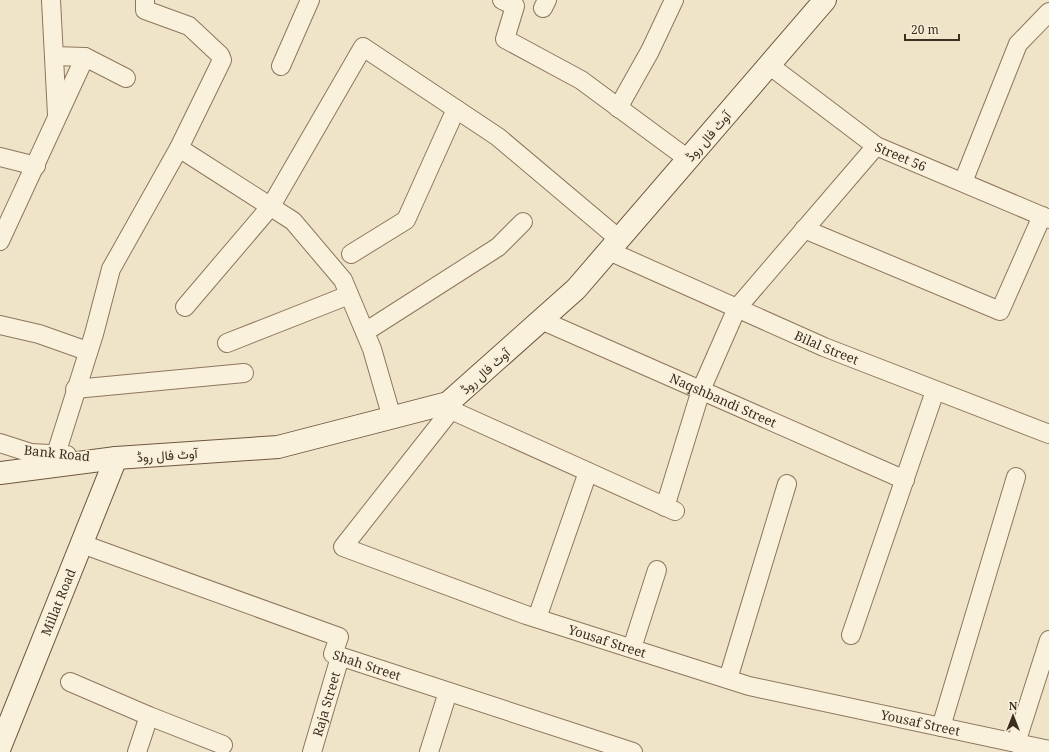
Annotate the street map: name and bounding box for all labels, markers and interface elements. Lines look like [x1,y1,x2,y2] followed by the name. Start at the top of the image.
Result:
[905,16,959,42] scale bar
[911,21,939,38] text: 20 m
[681,106,735,165] street label: آوٹ فال روڈ
[872,138,929,175] street label: Street 56
[792,326,862,369] street label: Bilal Street
[456,343,514,398] street label: آوٹ فال روڈ
[667,369,780,432] street label: Naqshbandi Street
[23,441,91,465] street label: Bank Road
[136,444,199,466] street label: آوٹ فال روڈ
[37,566,80,639] street label: Millat Road
[565,620,649,662] street label: Yousaf Street
[331,646,404,685] street label: Shah Street
[308,669,344,739] street label: Raja Street
[993,696,1033,736] north arrow
[1009,698,1018,713] text: N
[878,705,962,740] street label: Yousaf Street

